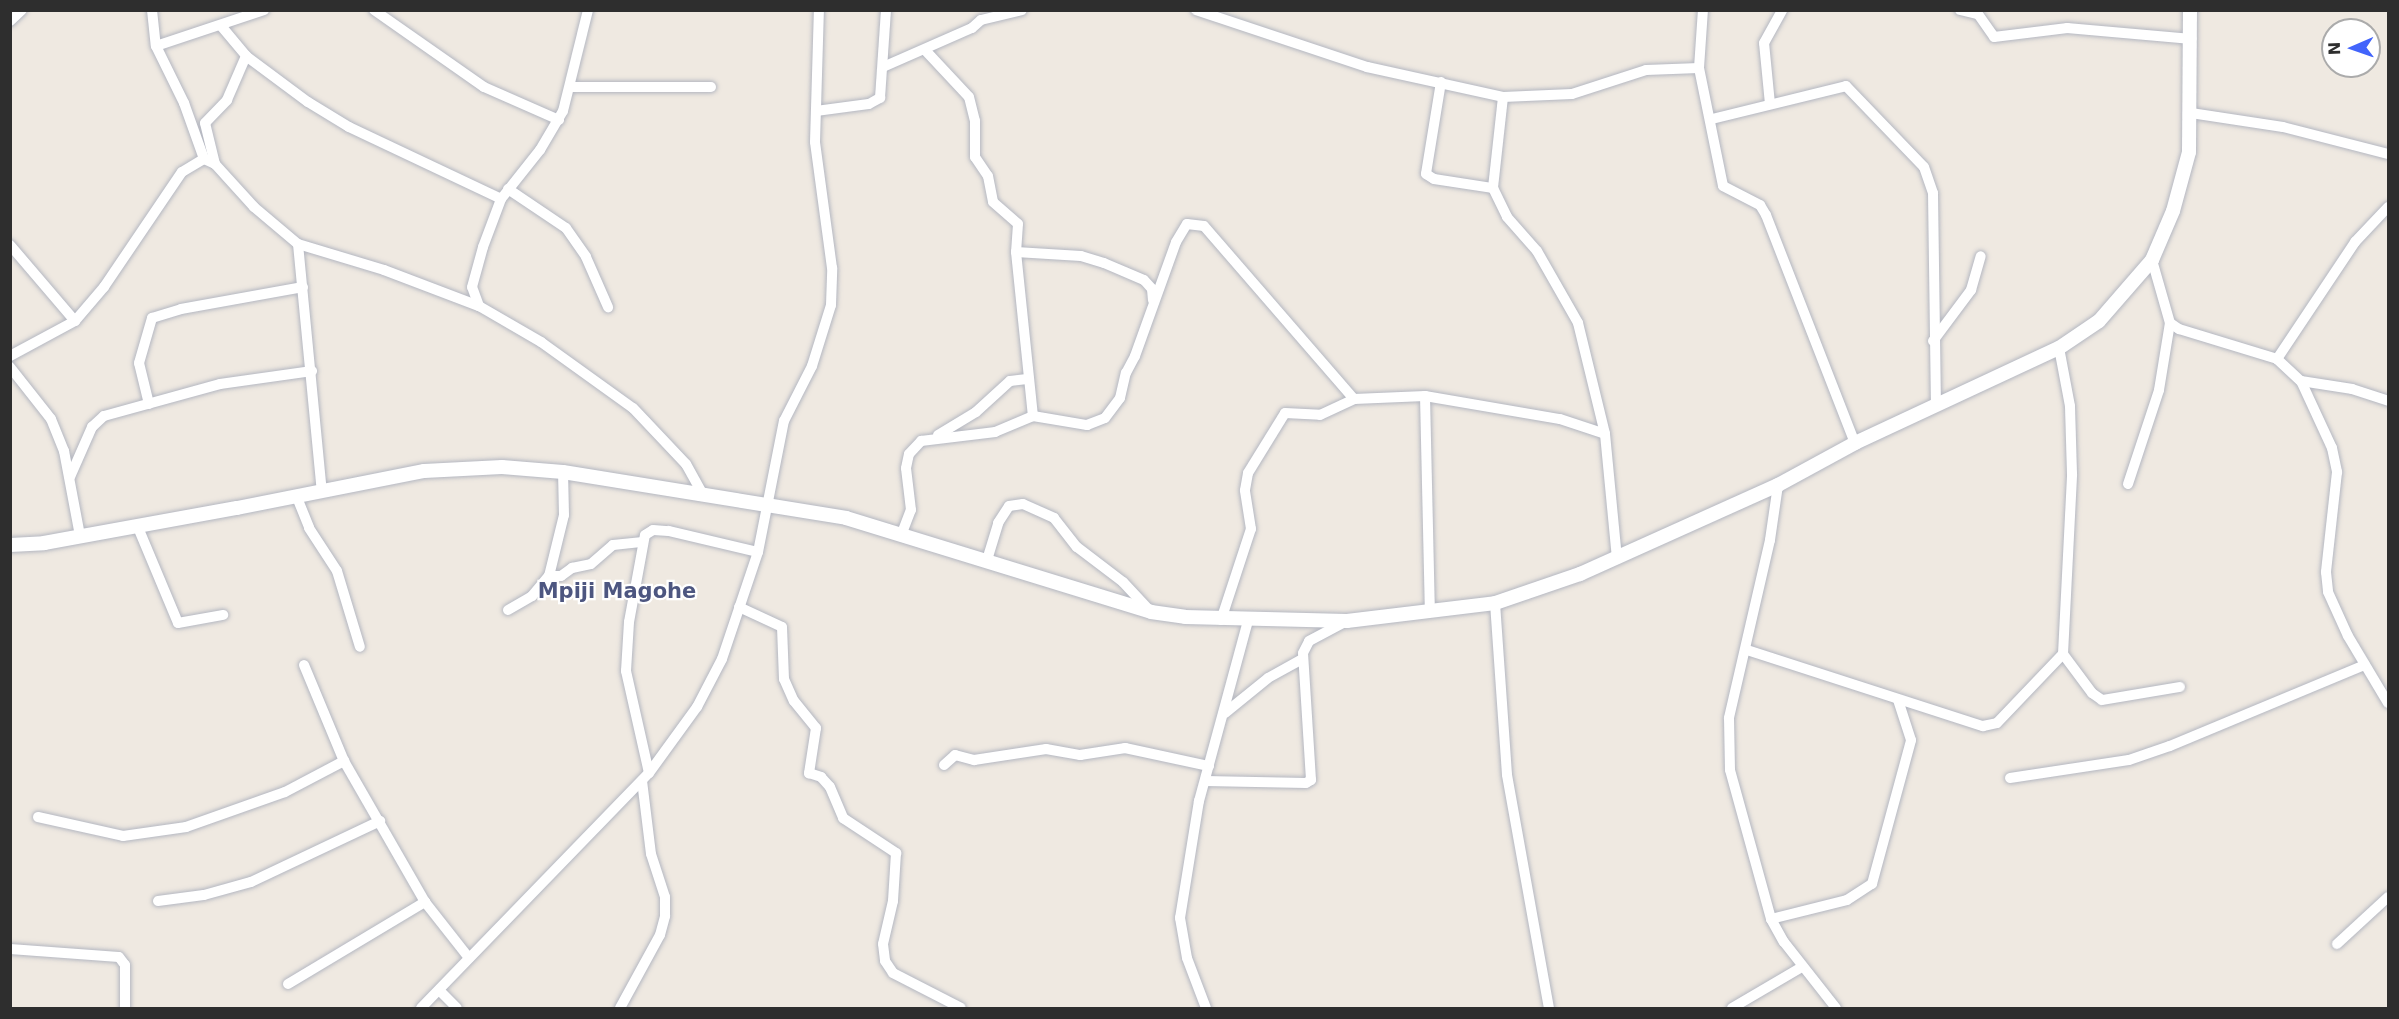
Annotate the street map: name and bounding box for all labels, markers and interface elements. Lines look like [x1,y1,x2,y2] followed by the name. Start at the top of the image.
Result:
[2321,18,2381,78] north arrow
[2325,42,2344,56] text: N
[538,578,696,604] district label: Mpiji Magohe

